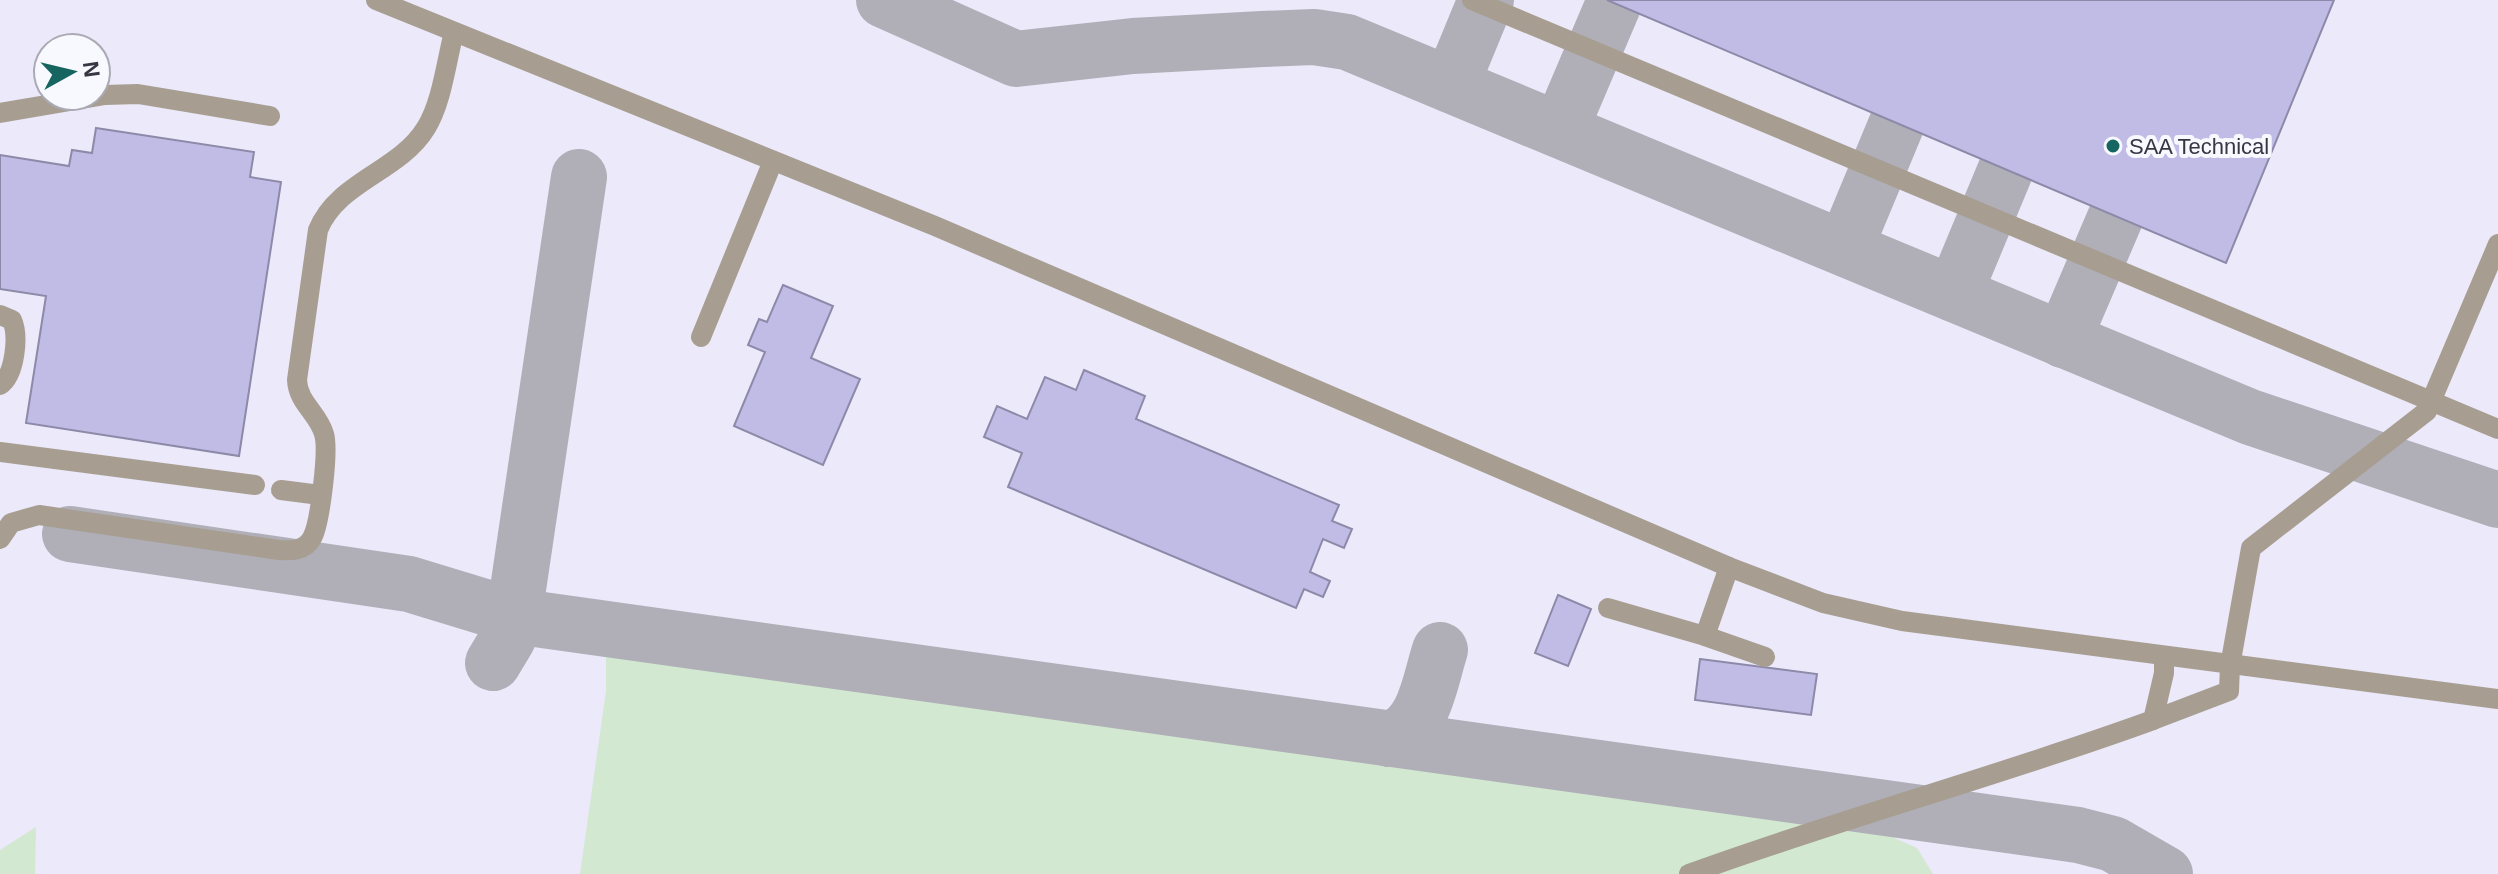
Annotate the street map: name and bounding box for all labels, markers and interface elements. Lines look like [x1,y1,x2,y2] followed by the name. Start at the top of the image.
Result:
[32,32,112,112] north arrow
[78,60,105,79] text: N
[2129,134,2269,159] place label: SAA Technical
[2104,137,2122,155] marker: SAA Technical

